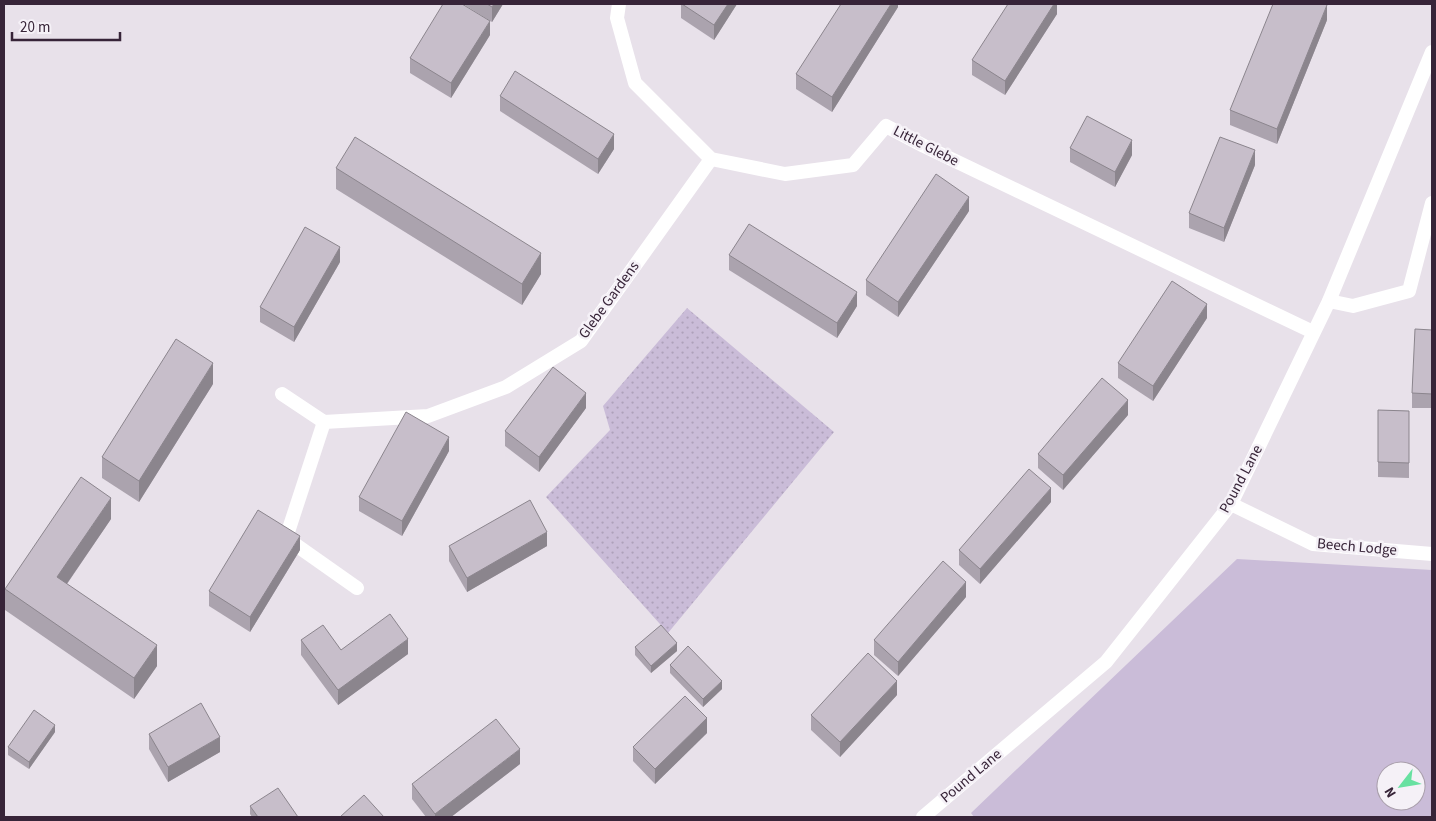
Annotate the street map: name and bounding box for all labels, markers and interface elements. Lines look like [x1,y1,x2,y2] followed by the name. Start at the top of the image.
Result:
[12,10,120,42] scale bar
[20,17,50,38] text: 20 m
[889,120,963,172] street label: Little Glebe
[574,257,644,343] street label: Glebe Gardens
[1214,441,1268,517] street label: Pound Lane
[1316,533,1398,561] street label: Beech Lodge
[936,744,1006,808] street label: Pound Lane
[1376,761,1426,811] north arrow
[1380,783,1402,801] text: N

